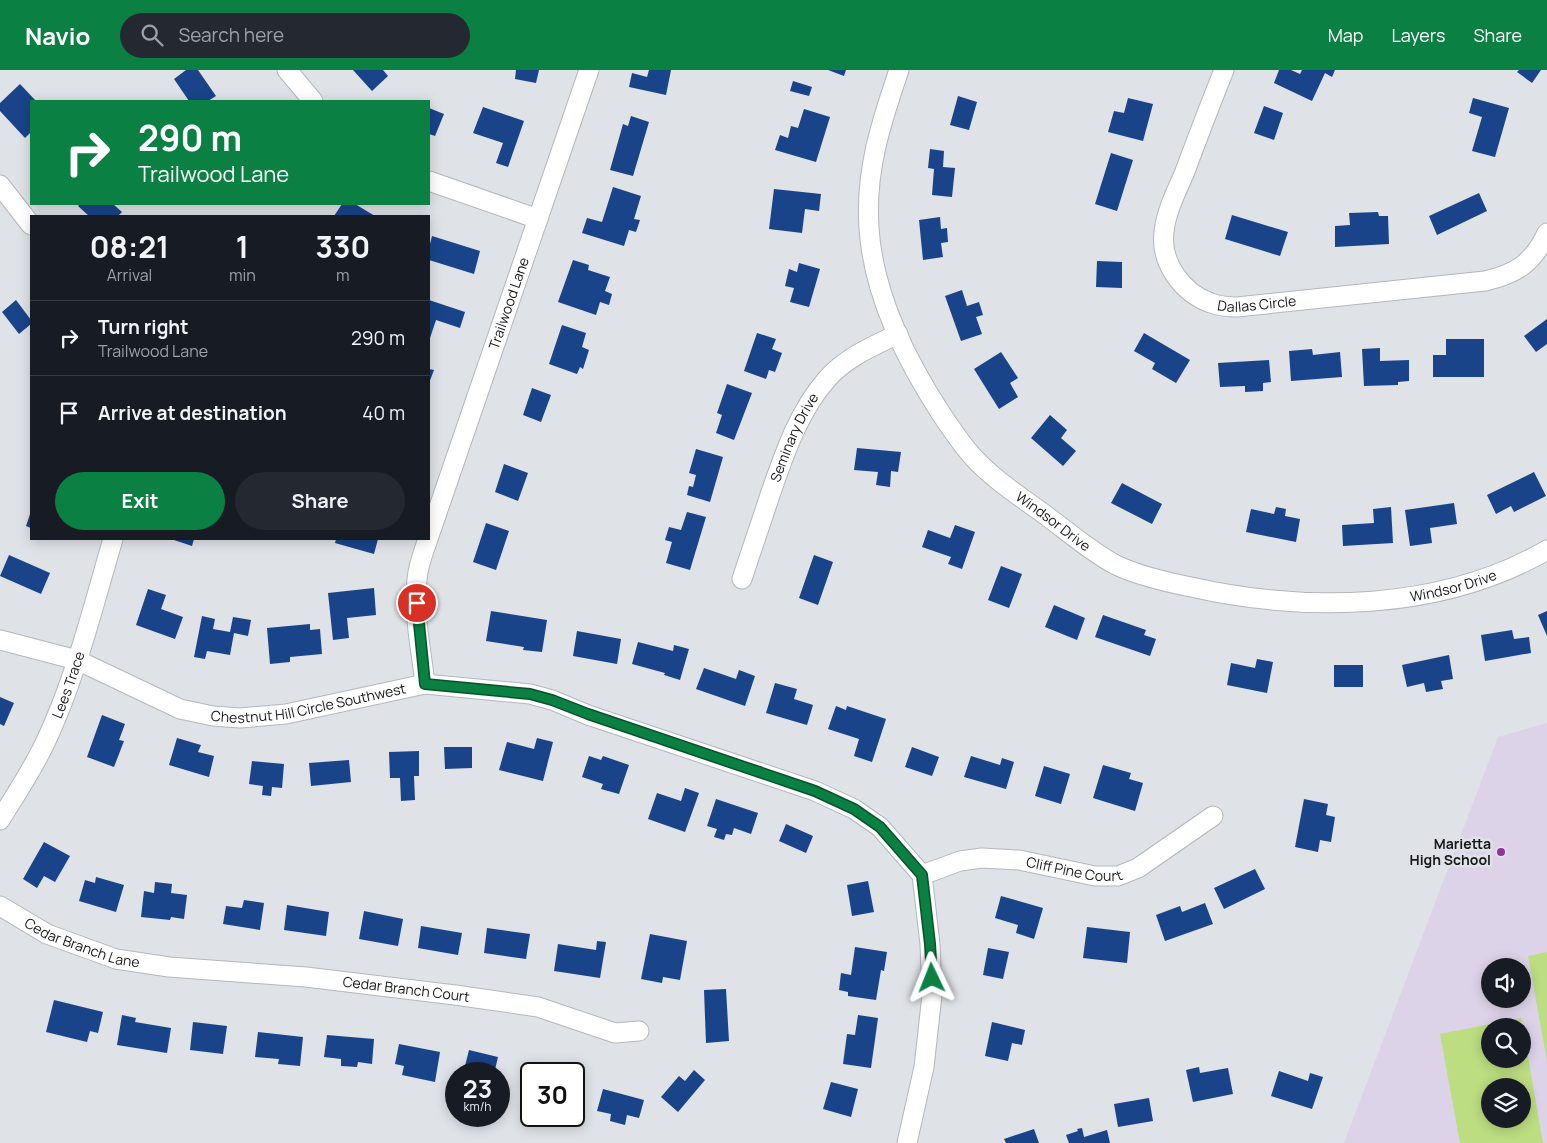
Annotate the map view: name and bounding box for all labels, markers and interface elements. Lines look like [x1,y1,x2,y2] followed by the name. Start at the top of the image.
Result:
[120,13,470,58] search box
[25,19,90,52] text: Navio
[138,21,166,49] icon: search
[178,22,284,48] text: Search here
[1328,23,1363,47] text: Map
[1391,23,1445,47] text: Layers
[1473,23,1522,47] text: Share
[138,114,242,162] text: 290 m
[55,120,120,185] icon: right
[138,159,289,189] text: Trailwood Lane
[90,226,169,267] text: 08:21
[236,226,249,267] text: 1
[316,226,370,267] text: 330
[484,255,533,352] street label: Trailwood Lane
[107,264,152,286] text: Arrival
[229,264,256,286] text: min
[336,264,350,286] text: m
[1216,291,1297,316] street label: Dallas Circle
[98,314,188,340] text: Turn right
[55,324,83,352] icon: right
[351,325,405,351] text: 290 m
[98,340,208,362] text: Trailwood Lane
[765,389,822,484] street label: Seminary Drive
[55,399,83,427] icon: arrive
[98,400,287,426] text: Arrive at destination
[362,400,405,426] text: 40 m
[55,472,225,530] button: Exit
[235,472,405,530] button: Share
[1012,487,1095,555] street label: Windsor Drive
[1408,565,1499,606] street label: Windsor Drive
[396,582,438,624] pin
[403,589,431,617] icon: arrive
[47,649,89,721] street label: Lees Trace
[210,678,408,727] street label: Chestnut Hill Circle Southwest
[1410,834,1491,869] place label: Marietta High School
[1495,846,1507,858] marker: Marietta High School
[1025,852,1126,885] street label: Cliff Pine Court
[21,913,141,971] street label: Cedar Branch Lane
[905,951,957,1003] position arrow
[1481,958,1531,1128] map controls
[1481,958,1531,1008] button: sound
[342,972,471,1006] street label: Cedar Branch Court
[1481,1018,1531,1068] button: search
[520,1062,585,1127] speed limit sign: 30
[463,1071,492,1106] text: 23
[1481,1078,1531,1128] button: layers
[464,1098,491,1115] text: km/h

